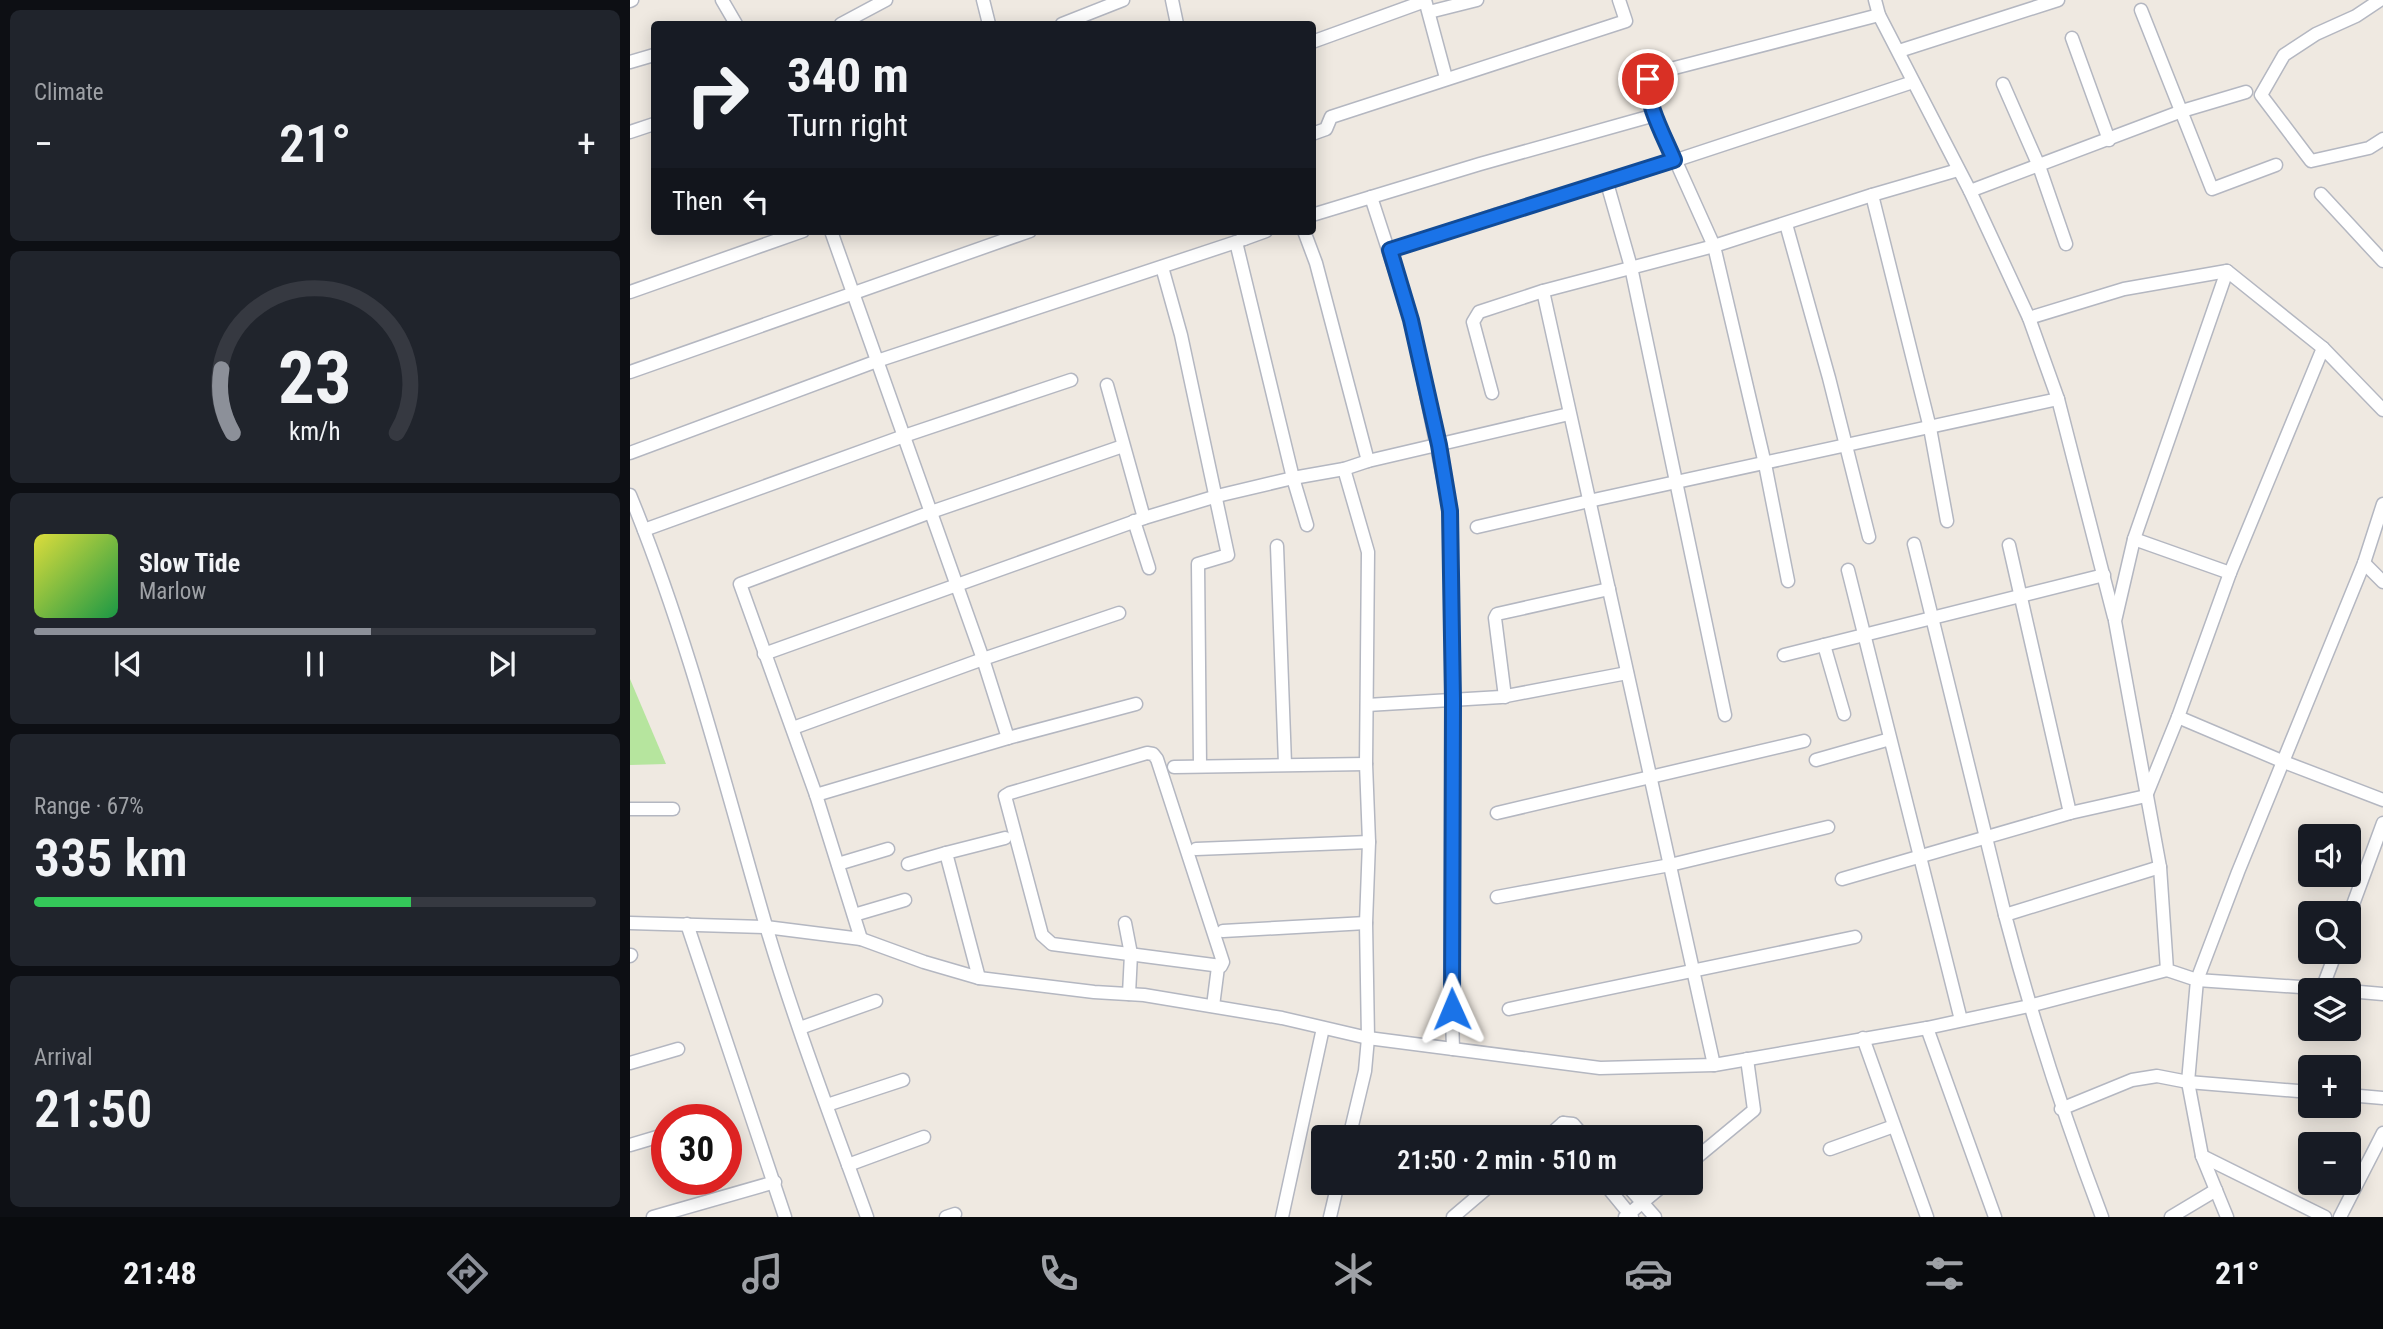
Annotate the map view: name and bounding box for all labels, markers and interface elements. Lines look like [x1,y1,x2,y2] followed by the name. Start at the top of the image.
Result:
[787,47,909,104] text: 340 m
[672,49,763,140] icon: right
[1618,49,1678,109] pin
[1629,60,1667,98] icon: arrive
[34,79,104,106] text: Climate
[787,106,908,144] text: Turn right
[279,114,351,175] text: 21°
[34,122,53,166] text: −
[577,122,596,166] text: +
[737,182,775,220] icon: left
[672,186,723,216] text: Then
[278,336,352,422] text: 23
[289,417,341,446] text: km/h
[139,548,240,578] text: Slow Tide
[139,578,206,605] text: Marlow
[109,645,147,683] icon: previous
[296,645,334,683] icon: pause
[483,645,521,683] icon: next
[34,793,144,820] text: Range · 67%
[2298,824,2361,1195] map controls
[2298,824,2361,887] button: sound
[34,828,188,889] text: 335 km
[2298,901,2361,964] button: search
[1415,972,1489,1046] position arrow
[2298,978,2361,1041] button: layers
[34,1044,93,1071] text: Arrival
[2298,1055,2361,1118] button: +
[34,1079,152,1140] text: 21:50
[651,1104,742,1195] speed limit sign: 30
[2298,1132,2361,1195] button: −
[1397,1145,1617,1175] text: 21:50 · 2 min · 510 m
[443,1249,492,1298] icon: directions
[738,1249,787,1298] icon: music
[1034,1249,1083,1298] icon: phone
[1329,1249,1378,1298] icon: climate
[1624,1249,1673,1298] icon: car
[1920,1249,1969,1298] icon: filters
[123,1254,197,1292] text: 21:48
[2215,1254,2260,1292] text: 21°

